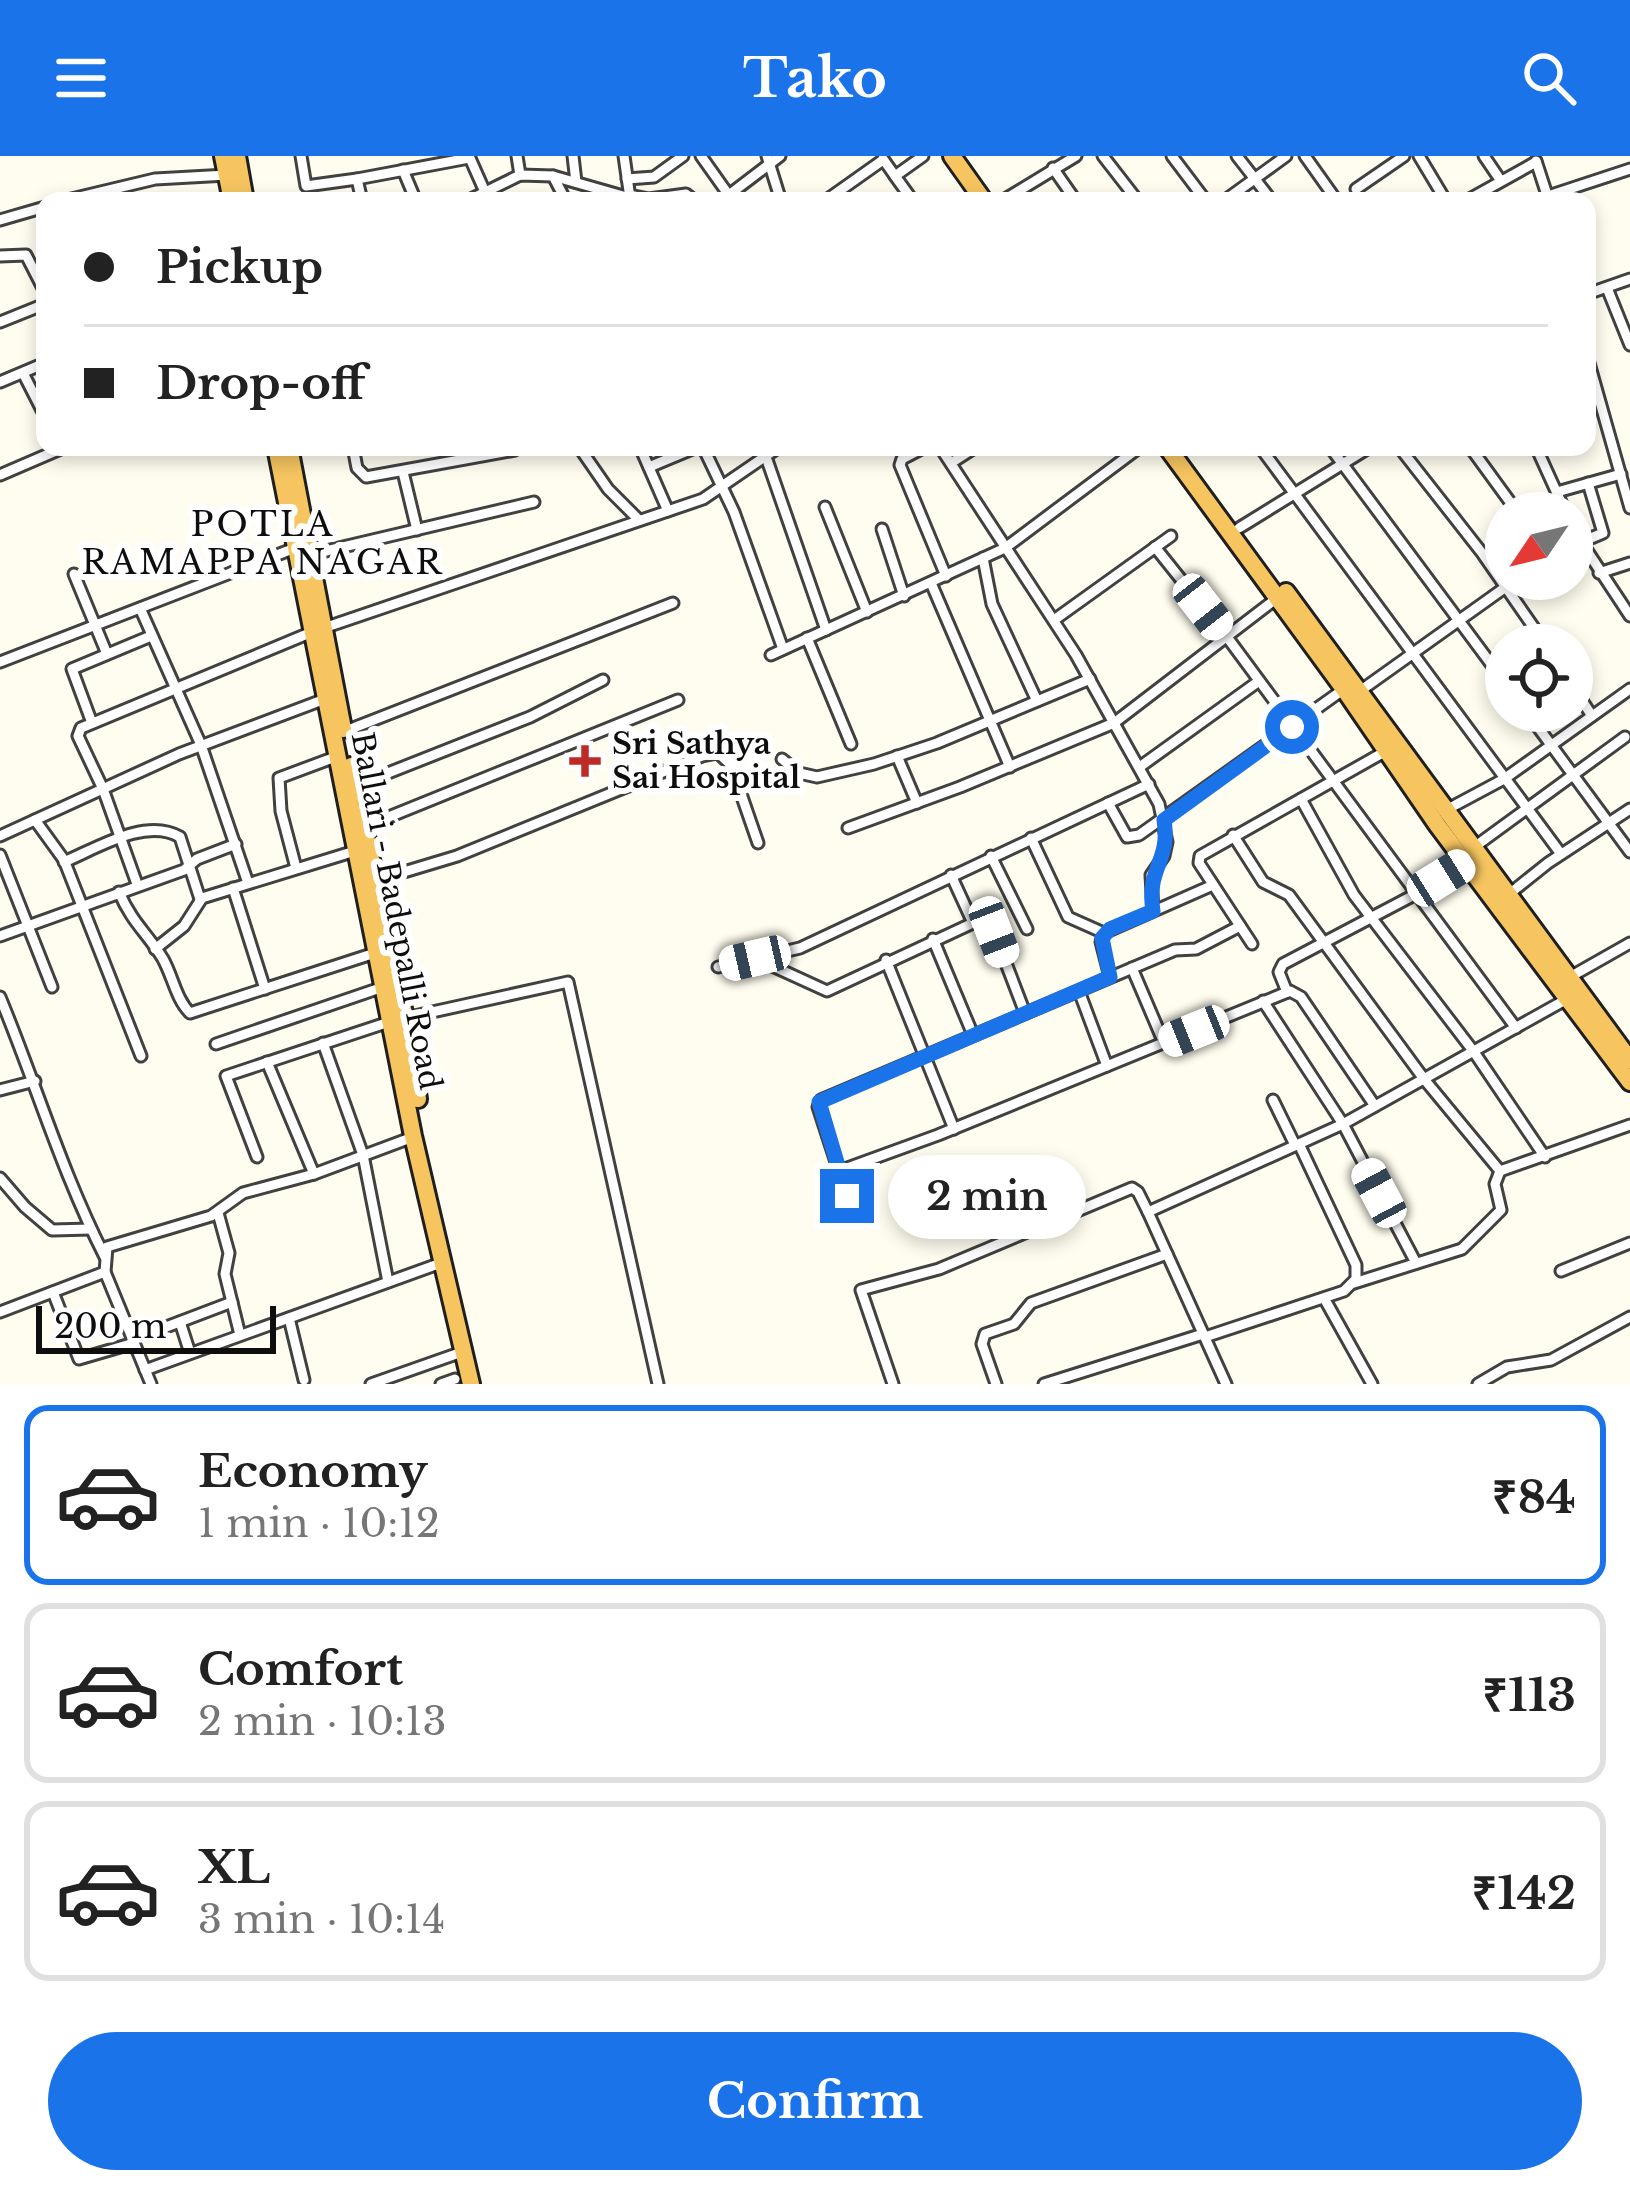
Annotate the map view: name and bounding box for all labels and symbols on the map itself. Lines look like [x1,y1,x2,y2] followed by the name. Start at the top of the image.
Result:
[1485,492,1593,600] north arrow
[82,504,444,583] district label: POTLA RAMAPPA NAGAR
[1167,568,1239,646] car
[1265,700,1319,754] route start
[612,725,801,796] place label: Sri Sathya Sai Hospital
[344,729,449,1093] street label: Ballari - Badepalli Road
[569,745,601,777] marker: Sri Sathya Sai Hospital
[1401,844,1481,912] car
[964,892,1024,972] car
[716,932,794,984] car
[1154,1001,1234,1061] car
[1346,1153,1412,1233] car
[889,1154,1087,1238] callout: 2 min
[820,1169,874,1223] route end
[36,1300,276,1353] scale bar

